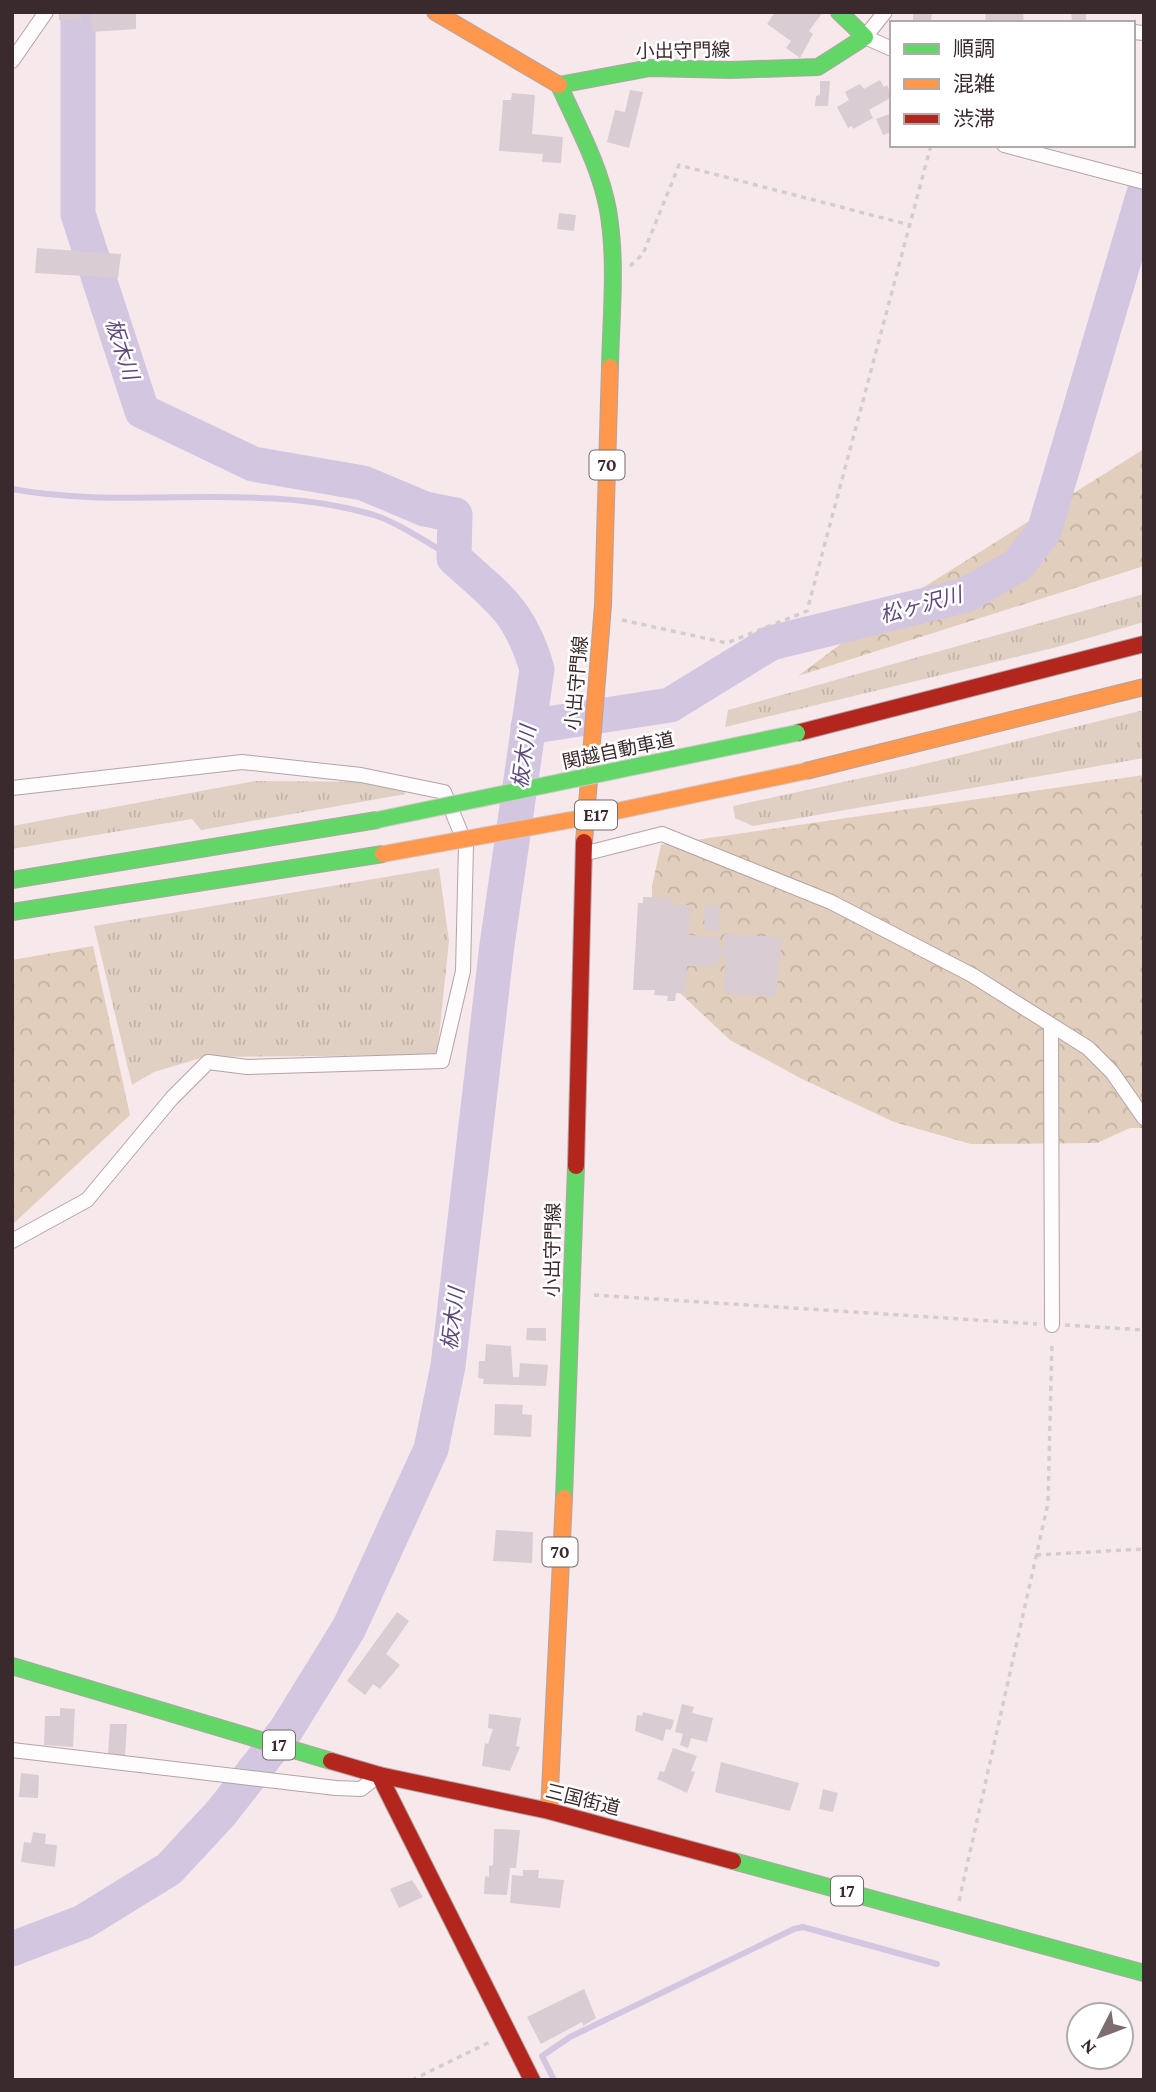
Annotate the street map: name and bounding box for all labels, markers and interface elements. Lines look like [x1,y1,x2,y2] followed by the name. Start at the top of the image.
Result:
[890,21,1135,147] legend
[953,37,995,61] text: 順調
[635,39,731,62] street label: 小出守門線
[953,72,995,96] text: 混雑
[953,107,995,131] text: 渋滞
[101,315,144,385] water label: 板木川
[590,450,624,480] road number: 70
[877,582,967,627] water label: 松ヶ沢川
[562,635,591,731] street label: 小出守門線
[508,722,541,790] water label: 板木川
[560,728,676,773] street label: 関越自動車道
[575,800,617,830] road number: E17
[541,1202,564,1298] street label: 小出守門線
[437,1284,469,1352] water label: 板木川
[542,1538,578,1567] road number: 70
[263,1730,295,1760] road number: 17
[543,1780,622,1819] street label: 三国街道
[831,1877,863,1906] road number: 17
[1065,2001,1135,2071] north arrow
[1076,2035,1100,2059] text: N

